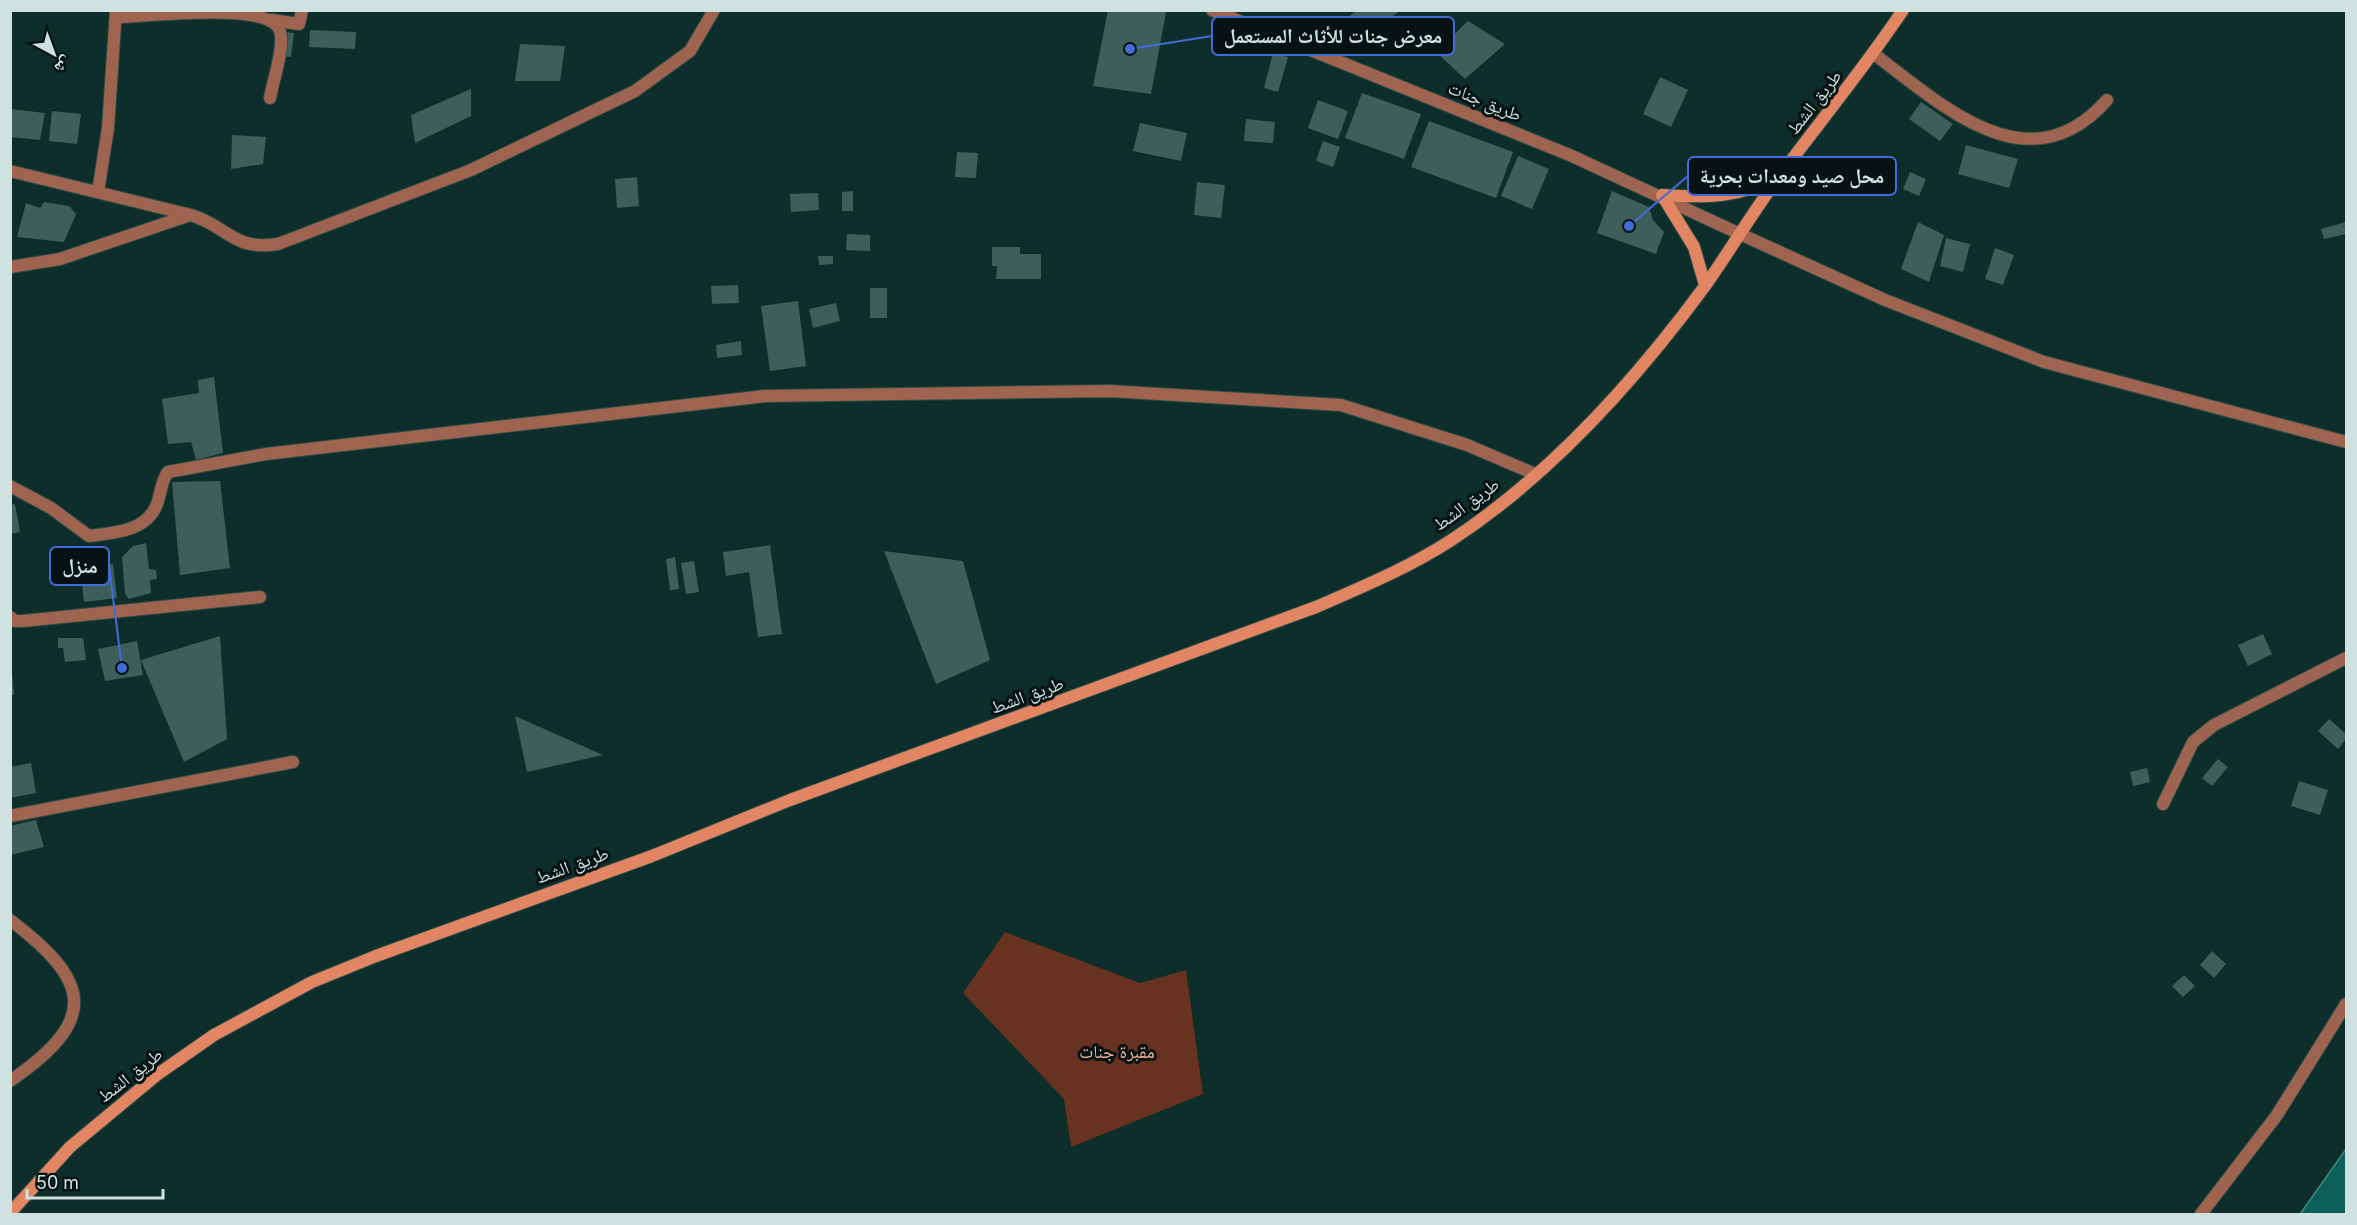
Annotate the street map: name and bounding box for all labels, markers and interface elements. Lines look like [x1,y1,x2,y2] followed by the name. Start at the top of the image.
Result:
[1212,17,1454,55] callout: معرض جنات للأثاث المستعمل
[24,24,84,84] north arrow
[1224,24,1442,49] text: معرض جنات للأثاث المستعمل
[51,52,77,78] text: ش
[1782,66,1846,139] street label: طريق الشط
[1445,77,1525,126] street label: طريق جنات
[1688,157,1896,195] callout: محل صيد ومعدات بحرية
[1700,164,1884,189] text: محل صيد ومعدات بحرية
[1429,473,1503,536] street label: طريق الشط
[50,547,109,585] callout: منزل
[62,554,98,578] text: منزل
[988,672,1067,719] street label: طريق الشط
[533,842,612,889] street label: طريق الشط
[1079,1041,1155,1062] park label: مقبرة جنات
[94,1043,167,1107] street label: طريق الشط
[27,1162,164,1200] scale bar
[36,1172,79,1193] text: 50 m

